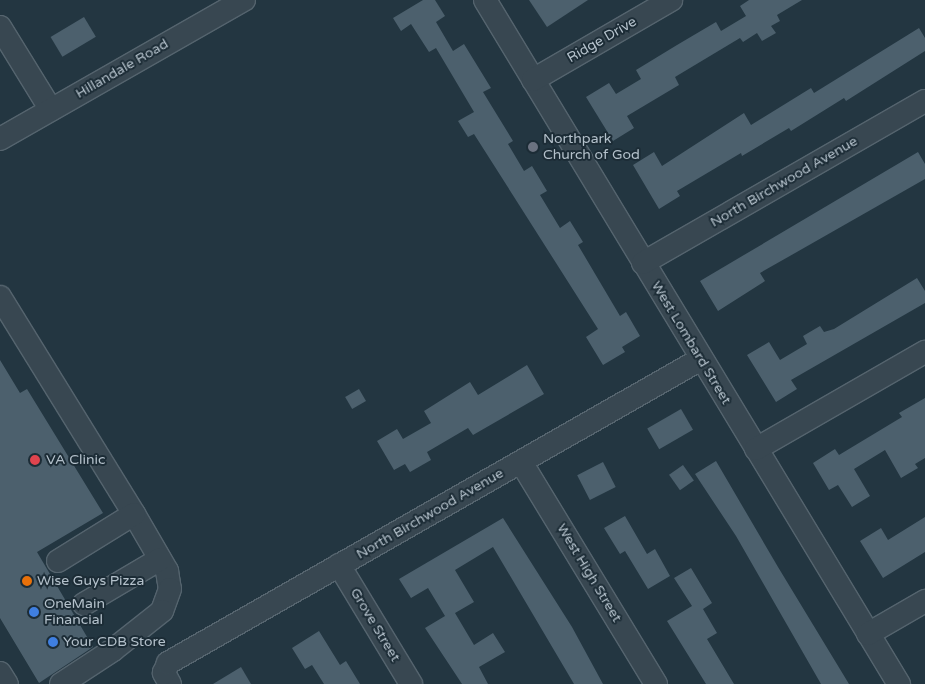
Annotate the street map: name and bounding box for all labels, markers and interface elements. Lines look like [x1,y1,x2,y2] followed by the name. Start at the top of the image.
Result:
[564,13,640,67] street label: Ridge Drive
[73,36,171,102] street label: Hillandale Road
[543,131,640,164] place label: Northpark Church of God
[707,133,861,231] street label: North Birchwood Avenue
[527,141,539,153] marker: Northpark Church of God
[648,278,734,408] street label: West Lombard Street
[46,452,105,468] place label: VA Clinic
[28,453,42,467] marker: VA Clinic
[353,465,507,563] street label: North Birchwood Avenue
[553,521,625,625] street label: West High Street
[37,573,144,589] place label: Wise Guys Pizza
[21,575,33,587] marker: Wise Guys Pizza
[346,585,404,665] street label: Grove Street
[44,596,105,628] place label: OneMain Financial
[28,606,40,618] marker: OneMain Financial
[63,634,166,650] place label: Your CDB Store
[47,636,59,648] marker: Your CDB Store

